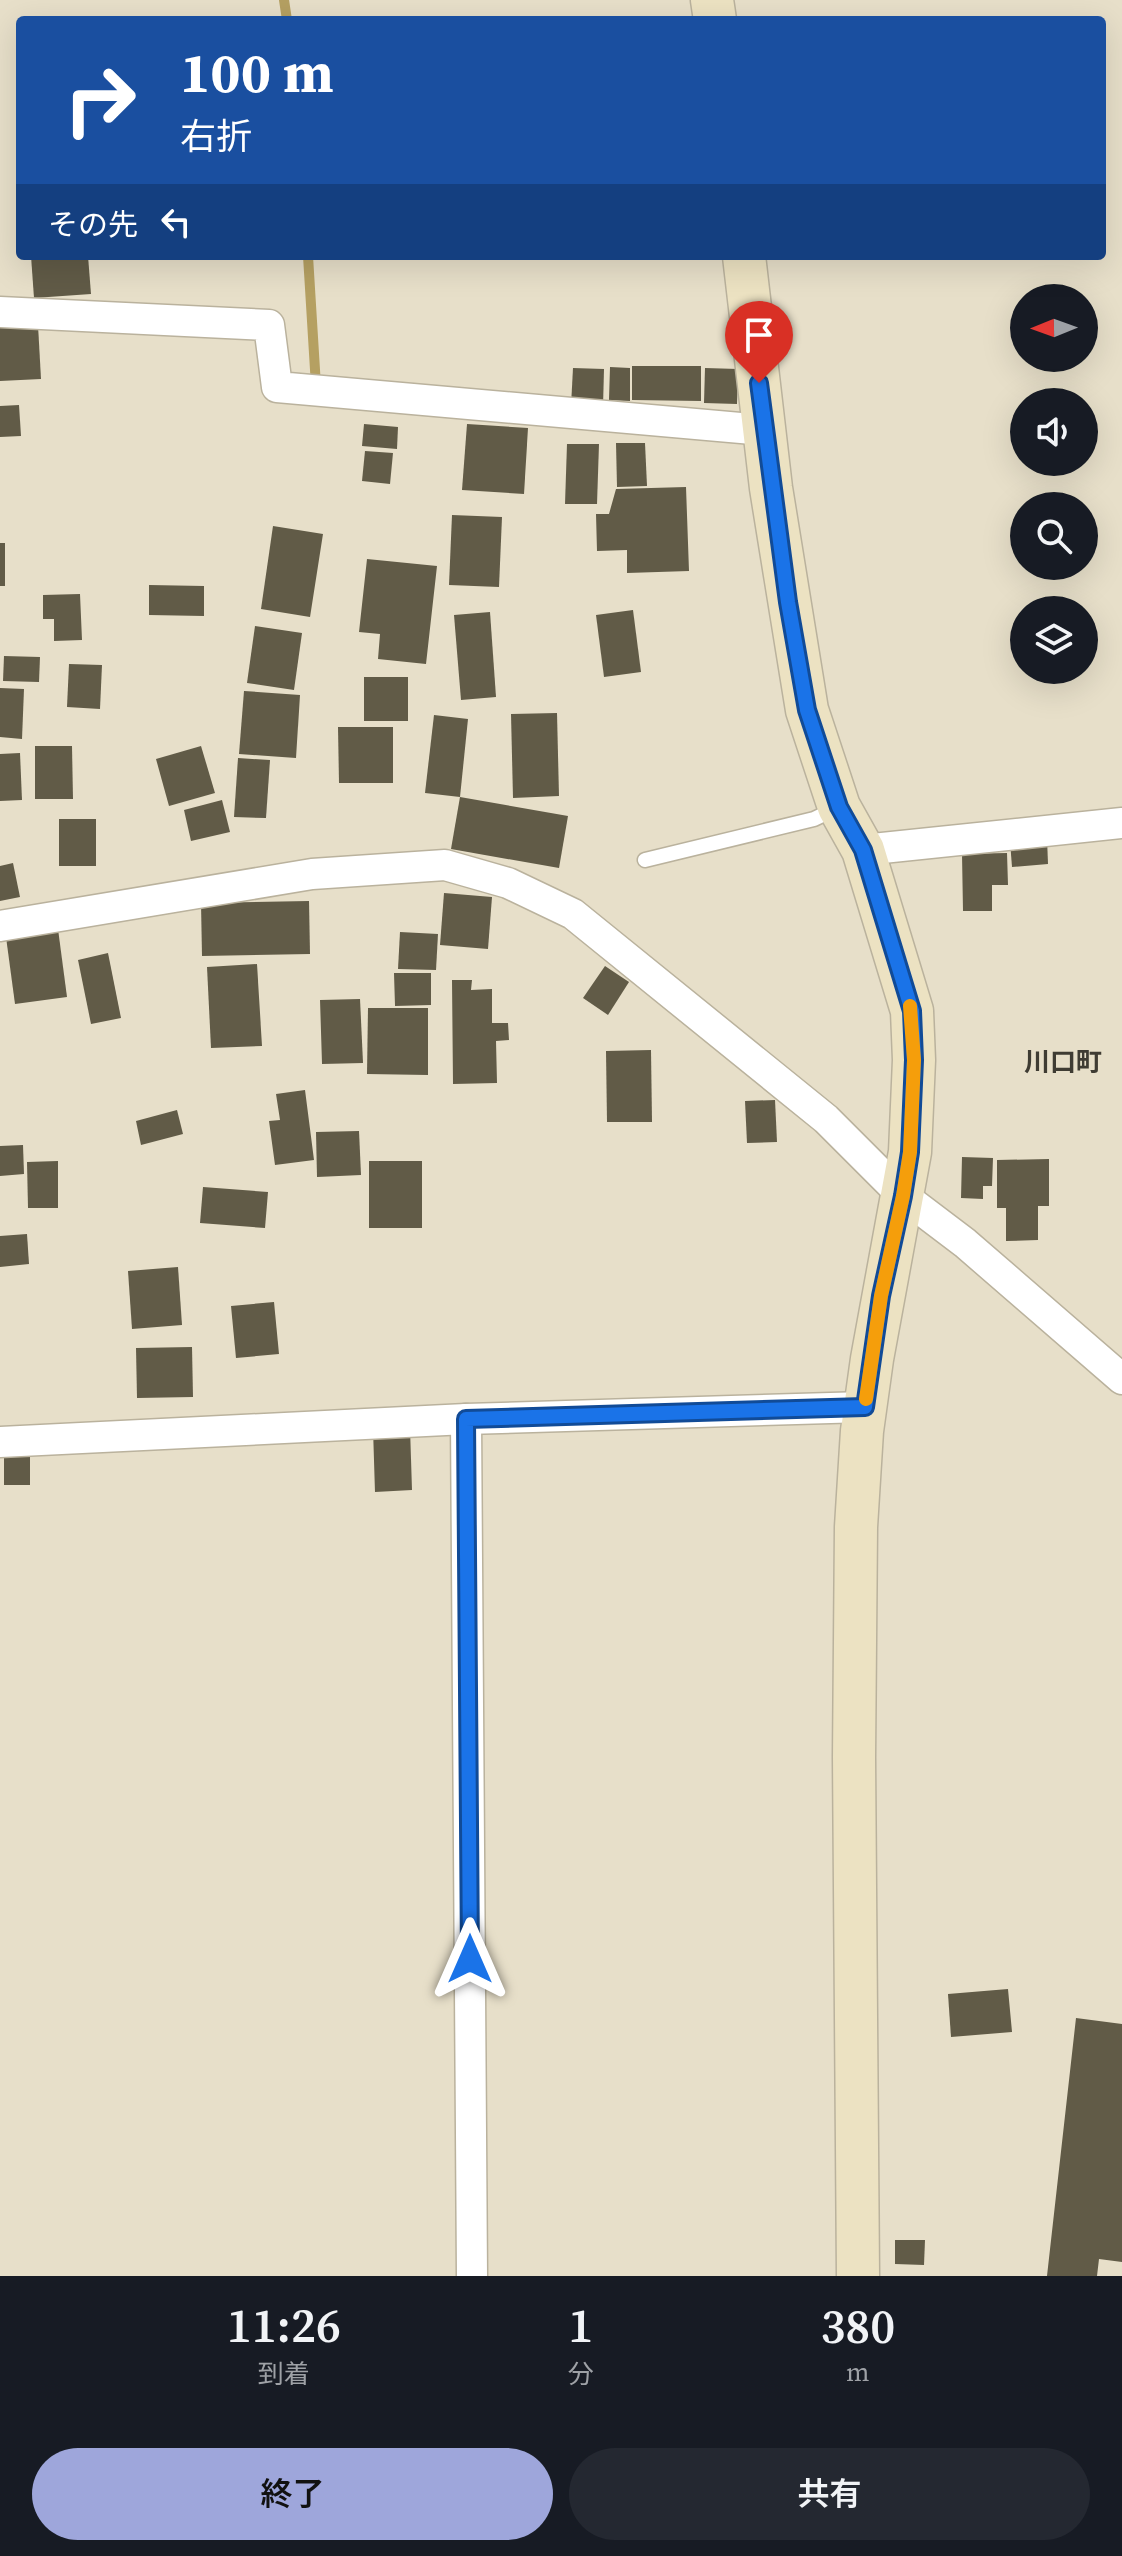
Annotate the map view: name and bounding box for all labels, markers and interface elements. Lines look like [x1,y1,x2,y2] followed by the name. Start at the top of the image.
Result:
[180,34,334,111] text: 100 m
[48,48,152,152] icon: right
[180,112,252,161] text: 右折
[154,200,198,244] icon: left
[48,204,138,245] text: その先
[1010,284,1098,372] north arrow
[1010,284,1098,684] map controls
[725,301,793,383] pin
[737,313,781,357] icon: arrive
[1010,388,1098,476] button: sound
[1010,492,1098,580] button: search
[1010,596,1098,684] button: layers
[1024,1044,1102,1080] district label: 川口町
[428,1917,512,2001] position arrow
[227,2292,341,2358] text: 11:26
[568,2292,593,2358] text: 1
[820,2293,895,2359] text: 380
[846,2354,870,2390] text: m
[258,2356,310,2392] text: 到着
[568,2356,594,2392] text: 分
[32,2448,553,2540] button: 終了
[569,2448,1090,2540] button: 共有

